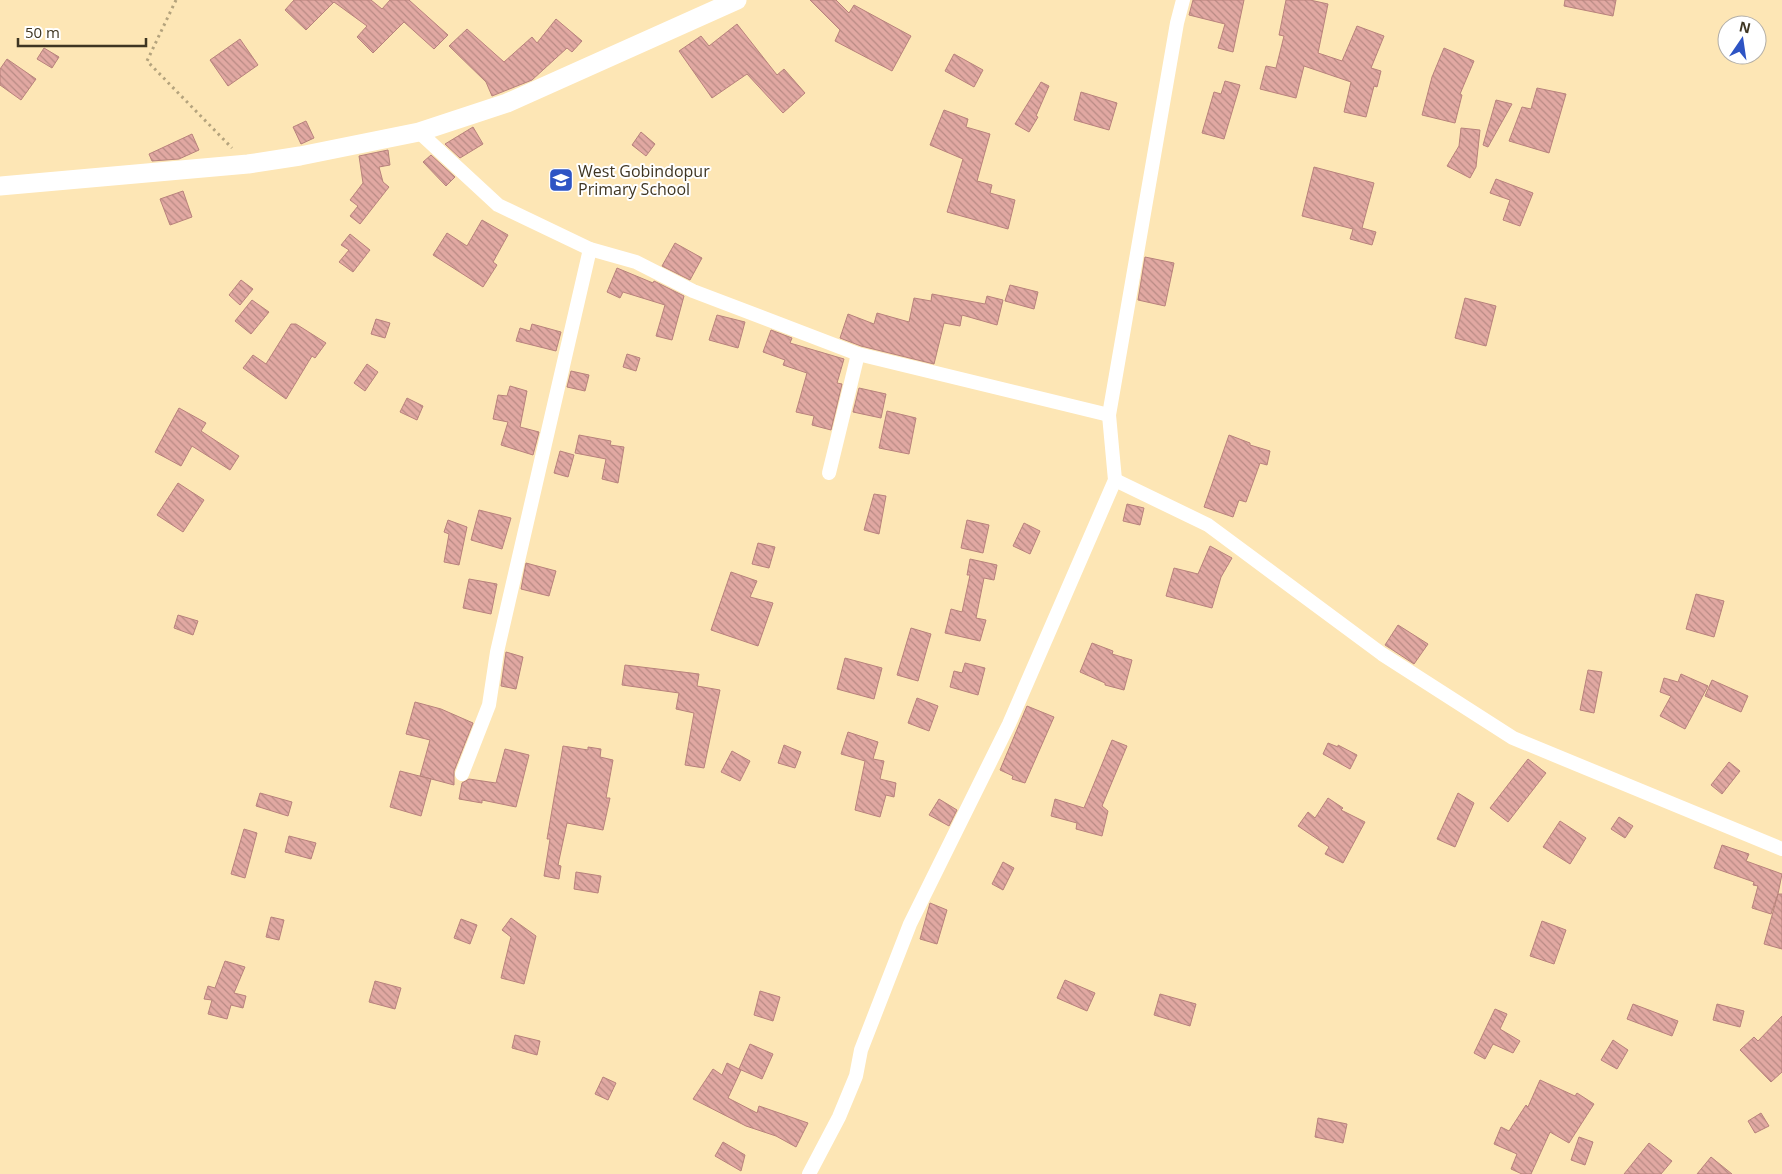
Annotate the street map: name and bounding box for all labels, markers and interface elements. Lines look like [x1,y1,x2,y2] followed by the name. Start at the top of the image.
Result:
[18,15,145,47] scale bar
[1717,15,1767,65] north arrow
[1737,16,1753,37] text: N
[25,22,60,42] text: 50 m
[578,160,710,200] place label: West Gobindopur Primary School
[548,167,574,193] school or university icon: West Gobindopur Primary School

